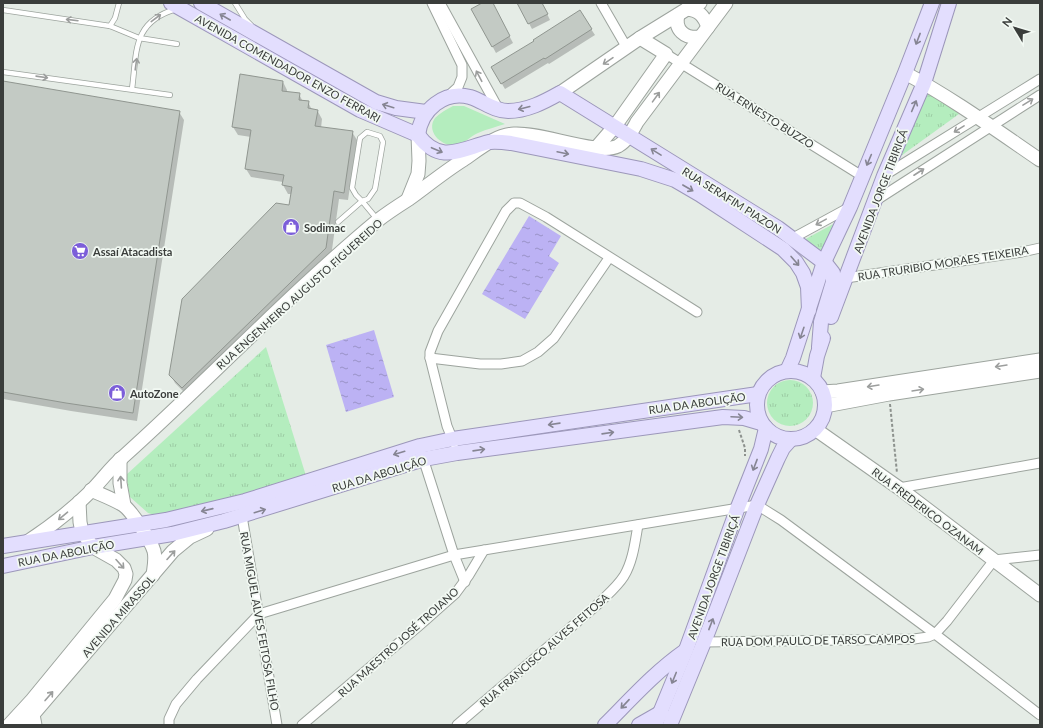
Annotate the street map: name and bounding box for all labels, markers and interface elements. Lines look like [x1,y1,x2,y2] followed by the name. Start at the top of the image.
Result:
[995,8,1035,48] north arrow
[193,11,383,125] street label: AVENIDA COMENDADOR ENZO FERRARI
[219,12,231,20] one-way arrow
[150,14,161,22] one-way arrow
[999,14,1014,29] text: N
[65,16,78,24] one-way arrow
[914,33,922,45] one-way arrow
[603,57,614,65] one-way arrow
[132,58,140,71] one-way arrow
[475,70,483,82] one-way arrow
[35,73,48,81] one-way arrow
[713,79,817,151] street label: RUA ERNESTO BUZZO
[652,91,660,102] one-way arrow
[1022,98,1033,106] one-way arrow
[910,101,918,113] one-way arrow
[382,102,395,109] one-way arrow
[518,105,531,112] one-way arrow
[953,125,965,133] one-way arrow
[850,127,910,255] street label: AVENIDA JORGE TIBIRIÇÁ
[431,147,443,155] one-way arrow
[650,148,662,156] one-way arrow
[557,150,570,158] one-way arrow
[865,153,873,165] one-way arrow
[680,164,784,236] street label: RUA SERAFIM PIAZON
[913,168,924,176] one-way arrow
[682,184,694,192] one-way arrow
[213,216,385,372] street label: RUA ENGENHEIRO AUGUSTO FIGUEREIDO
[281,217,301,237] shop icon: Sodimac
[815,219,827,227] one-way arrow
[304,221,346,234] place label: Sodimac
[70,241,90,261] supermarket icon: Assaí Atacadista
[857,243,1030,283] street label: RUA TRURIBIO MORAES TEIXEIRA
[92,245,172,258] place label: Assaí Atacadista
[790,256,799,267] one-way arrow
[797,326,805,338] one-way arrow
[995,362,1008,370] one-way arrow
[867,382,880,390] one-way arrow
[107,383,127,403] shop icon: AutoZone
[911,386,924,394] one-way arrow
[129,387,179,400] place label: AutoZone
[648,390,747,416] street label: RUA DA ABOLIÇÃO
[730,414,743,421] one-way arrow
[548,420,561,428] one-way arrow
[601,429,614,437] one-way arrow
[472,446,485,454] one-way arrow
[392,450,405,457] one-way arrow
[330,453,428,495] street label: RUA DA ABOLIÇÃO
[751,459,759,471] one-way arrow
[870,465,986,557] street label: RUA FREDERICO OZANAM
[117,476,124,489] one-way arrow
[201,507,214,514] one-way arrow
[253,507,266,514] one-way arrow
[57,511,68,520] one-way arrow
[684,512,742,641] street label: AVENIDA JORGE TIBIRIÇÁ
[238,531,282,712] street label: RUA MIGUEL ALVES FEITOSA FILHO
[17,537,115,569] street label: RUA DA ABOLIÇÃO
[166,549,175,560] one-way arrow
[115,559,125,569] one-way arrow
[79,572,157,660] street label: AVENIDA MIRASSOL
[335,584,461,699] street label: RUA MAESTRO JOSÉ TROIANO
[477,590,612,710] street label: RUA FRANCISCO ALVES FEITOSA
[708,619,716,631] one-way arrow
[721,632,915,648] street label: RUA DOM PAULO DE TARSO CAMPOS
[670,672,677,684] one-way arrow
[45,690,54,701] one-way arrow
[620,699,630,709] one-way arrow

